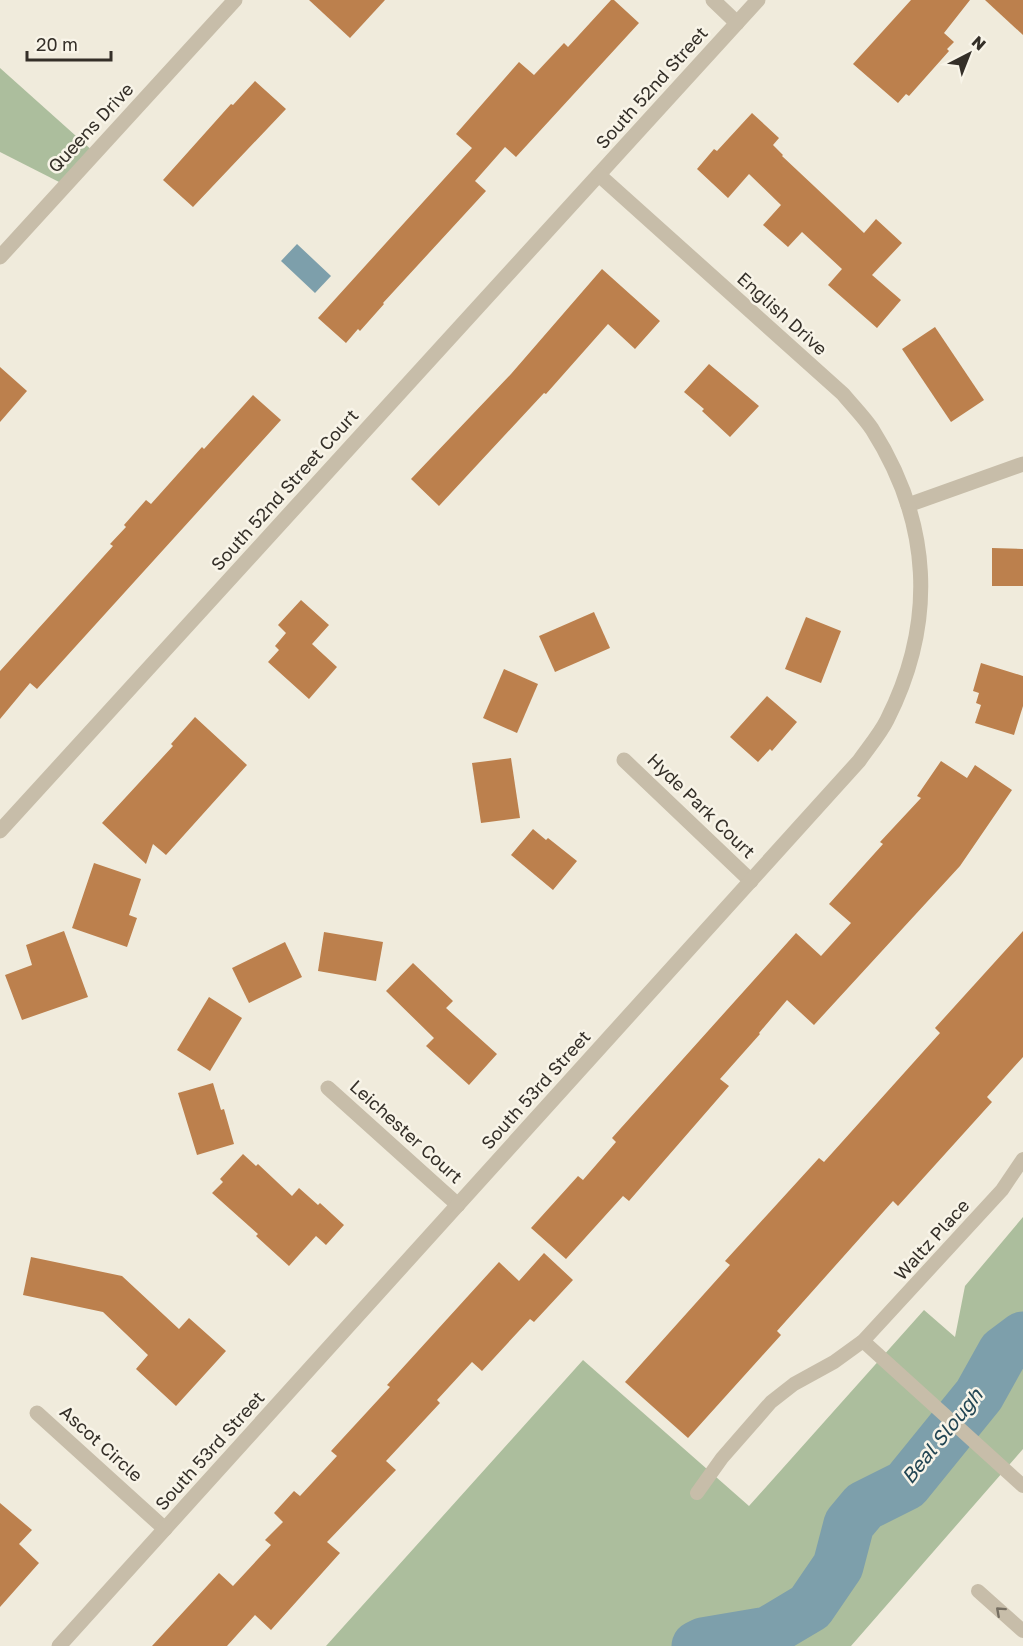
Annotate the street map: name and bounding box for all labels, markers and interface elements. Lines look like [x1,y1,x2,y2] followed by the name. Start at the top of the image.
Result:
[591,22,712,153] street label: South 52nd Street
[27,24,111,62] scale bar
[939,24,999,84] north arrow
[968,31,990,54] text: N
[36,33,78,55] text: 20 m
[43,78,137,177] street label: Queens Drive
[733,267,832,359] street label: English Drive
[206,404,363,575] street label: South 52nd Street Court
[643,748,760,862] street label: Hyde Park Court
[476,1025,594,1153] street label: South 53rd Street
[346,1075,467,1188] street label: Leichester Court
[889,1194,973,1284] street label: Waltz Place
[896,1382,988,1488] water label: Beal Slough
[150,1386,268,1514] street label: South 53rd Street
[56,1400,148,1486] street label: Ascot Circle
[997,1607,1007,1618] one-way arrow

